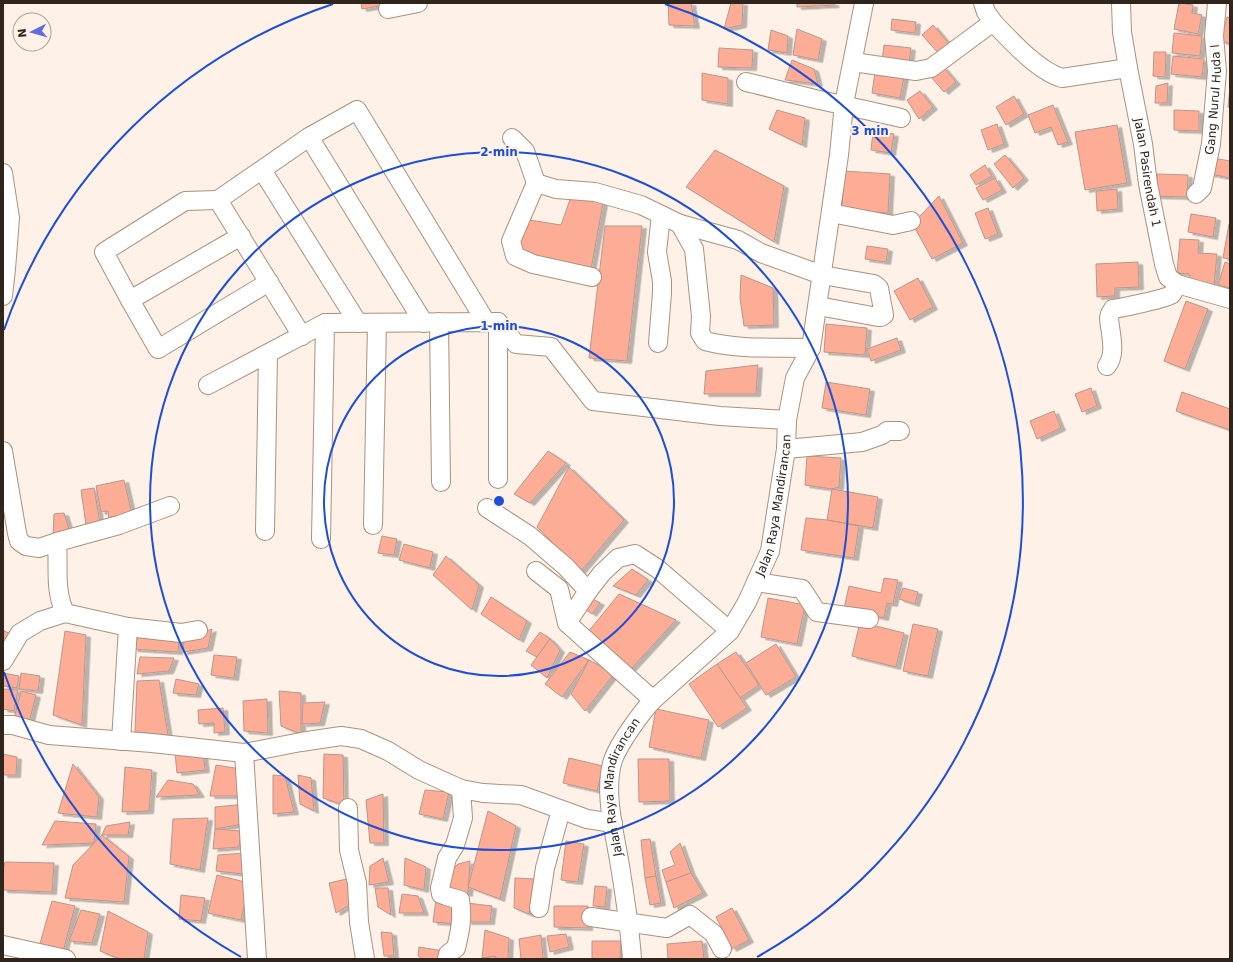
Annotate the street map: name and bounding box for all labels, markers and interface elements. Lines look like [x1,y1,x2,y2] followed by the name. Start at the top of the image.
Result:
[12,12,52,52] north arrow
[16,28,29,38] text: N
[1202,44,1224,156] street label: Gang Nurul Huda I
[1131,116,1163,228] street label: Jalan Pasirendah 1
[851,124,889,138] text: 3 min
[480,145,518,159] text: 2 min
[480,319,518,333] text: 1 min
[752,434,794,579] street label: Jalan Raya Mandirancan
[492,494,506,508] centre of rings
[602,715,643,858] street label: Jalan Raya Mandirancan

